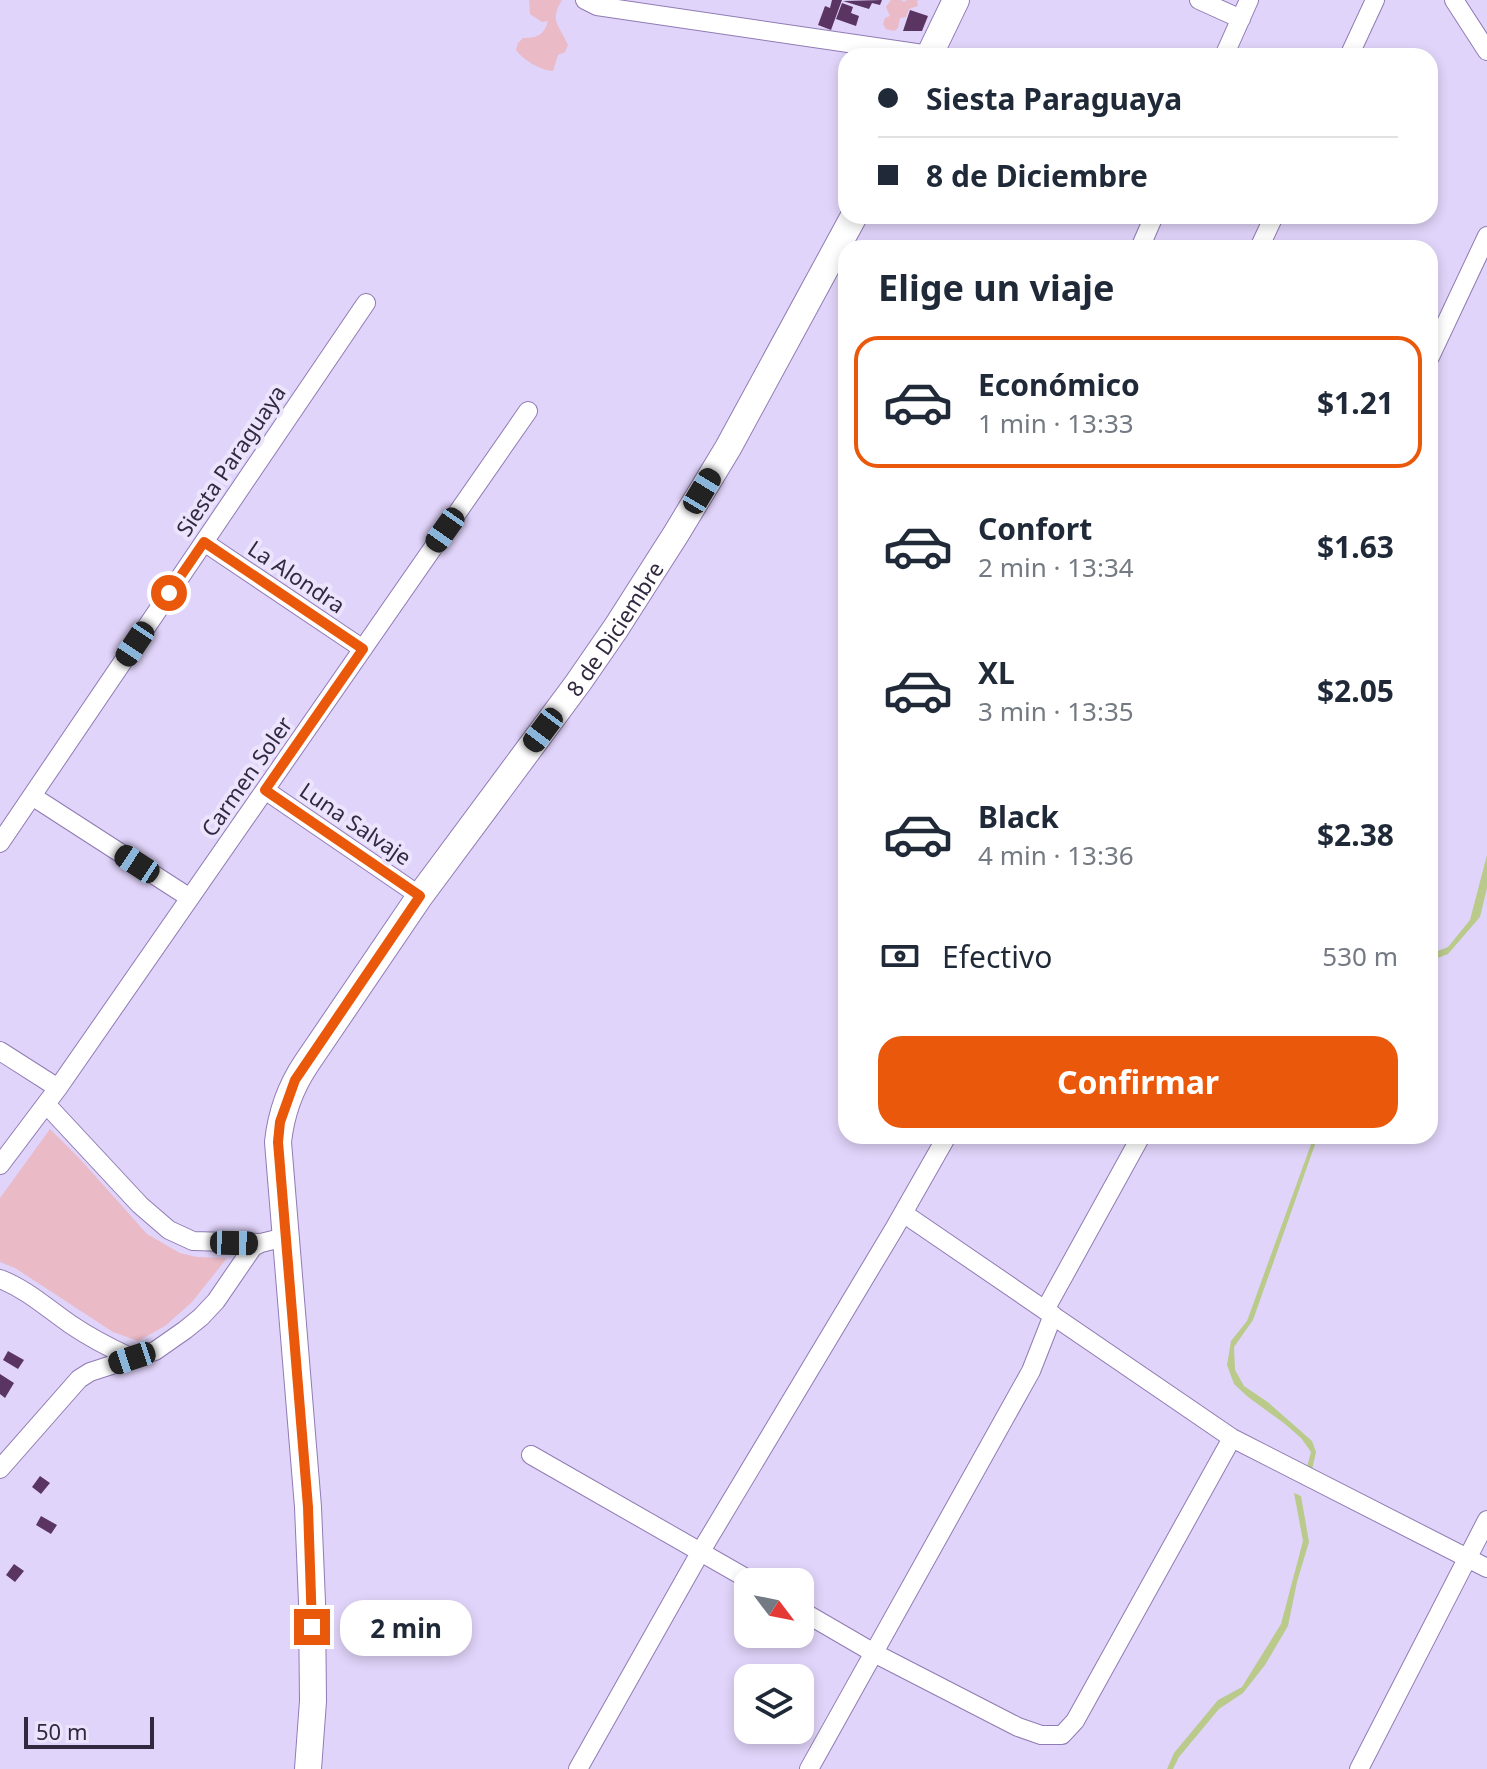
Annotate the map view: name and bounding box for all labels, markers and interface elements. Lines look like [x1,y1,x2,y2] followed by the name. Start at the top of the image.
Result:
[926,78,1182,119] text: Siesta Paraguaya
[926,155,1148,196] text: 8 de Diciembre
[878,263,1115,312] text: Elige un viaje
[978,364,1140,405] text: Económico
[882,366,954,438] icon: car
[168,379,292,541] street label: Siesta Paraguaya
[1317,382,1394,423] text: $1.21
[978,405,1134,441] text: 1 min · 13:33
[679,464,725,518] car
[421,503,469,557] car
[978,508,1092,549] text: Confort
[882,510,954,582] icon: car
[1317,526,1394,567] text: $1.63
[243,533,351,619] street label: La Alondra
[978,549,1134,585] text: 2 min · 13:34
[559,555,670,702] street label: 8 de Diciembre
[151,575,187,611] route start
[112,617,158,671] car
[978,652,1015,693] text: XL
[882,654,954,726] icon: car
[1317,670,1394,711] text: $2.05
[978,693,1134,729] text: 3 min · 13:35
[519,704,567,756] car
[194,710,298,842] street label: Carmen Soler
[294,775,418,871] street label: Luna Salvaje
[978,796,1059,837] text: Black
[882,798,954,870] icon: car
[1317,814,1394,855] text: $2.38
[978,837,1134,873] text: 4 min · 13:36
[110,841,164,887] car
[878,934,922,978] icon: cash
[942,936,1052,977] text: Efectivo
[1322,938,1398,974] text: 530 m
[878,1036,1398,1128] button: Confirmar
[210,1231,258,1255] car
[105,1339,159,1377] car
[734,1568,814,1648] north arrow
[734,1568,814,1744] map controls
[340,1599,472,1655] callout: 2 min
[294,1609,330,1645] route end
[370,1610,442,1646] text: 2 min
[734,1664,814,1744] button: layers
[24,1713,154,1749] scale bar
[36,1716,87,1746] text: 50 m

